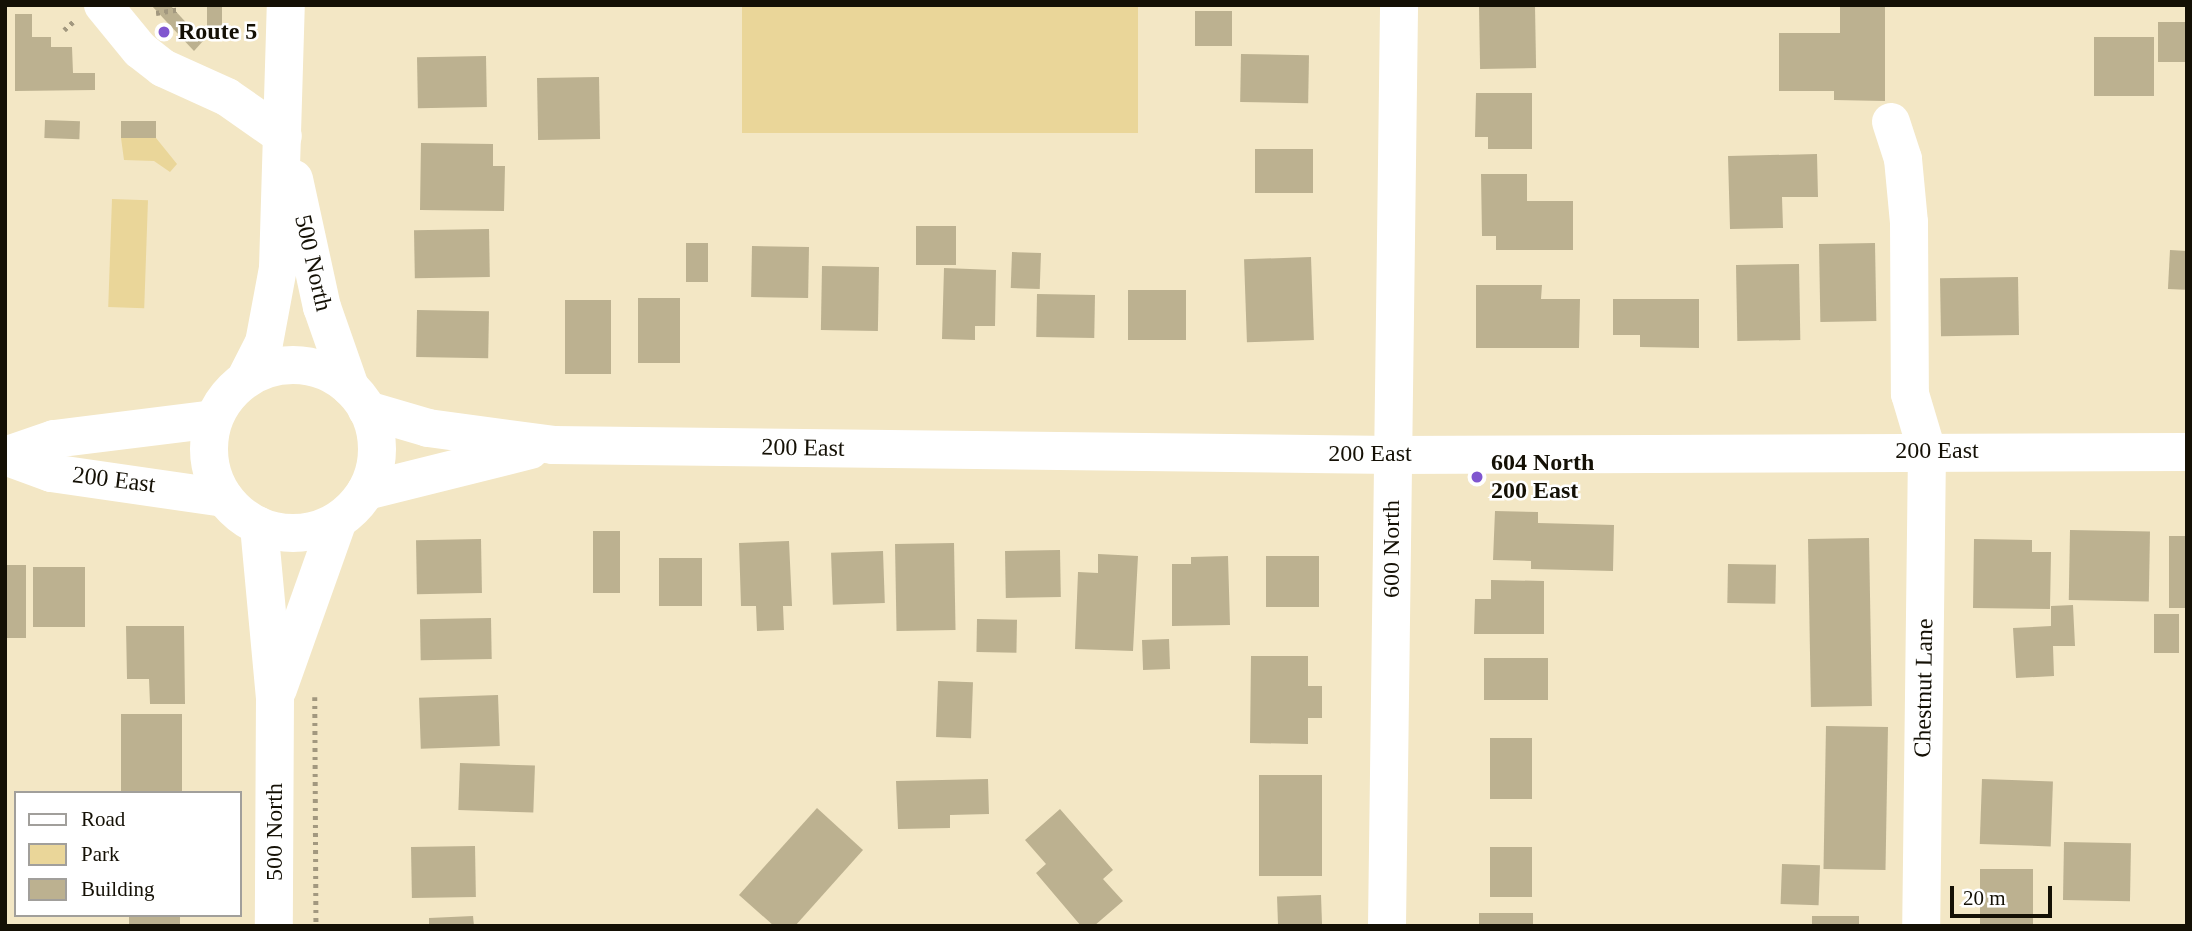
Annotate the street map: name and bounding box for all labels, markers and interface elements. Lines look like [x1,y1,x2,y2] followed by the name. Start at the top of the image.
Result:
[178,18,257,46] place label: Route 5
[156,24,172,40] marker: Route 5
[288,212,338,314] street label: 500 North
[761,433,845,463] street label: 200 East
[1895,437,1979,465] street label: 200 East
[1328,440,1412,468] street label: 200 East
[1491,449,1594,505] place label: 604 North 200 East
[71,461,157,499] street label: 200 East
[1469,469,1485,485] marker: 604 North 200 East
[1378,500,1406,598] street label: 600 North
[1908,618,1940,758] street label: Chestnut Lane
[261,783,289,881] street label: 500 North
[14,791,242,917] legend
[81,807,125,831] text: Road
[81,842,120,866] text: Park
[1954,872,2056,916] scale bar
[81,877,155,901] text: Building
[1963,886,2006,910] text: 20 m

